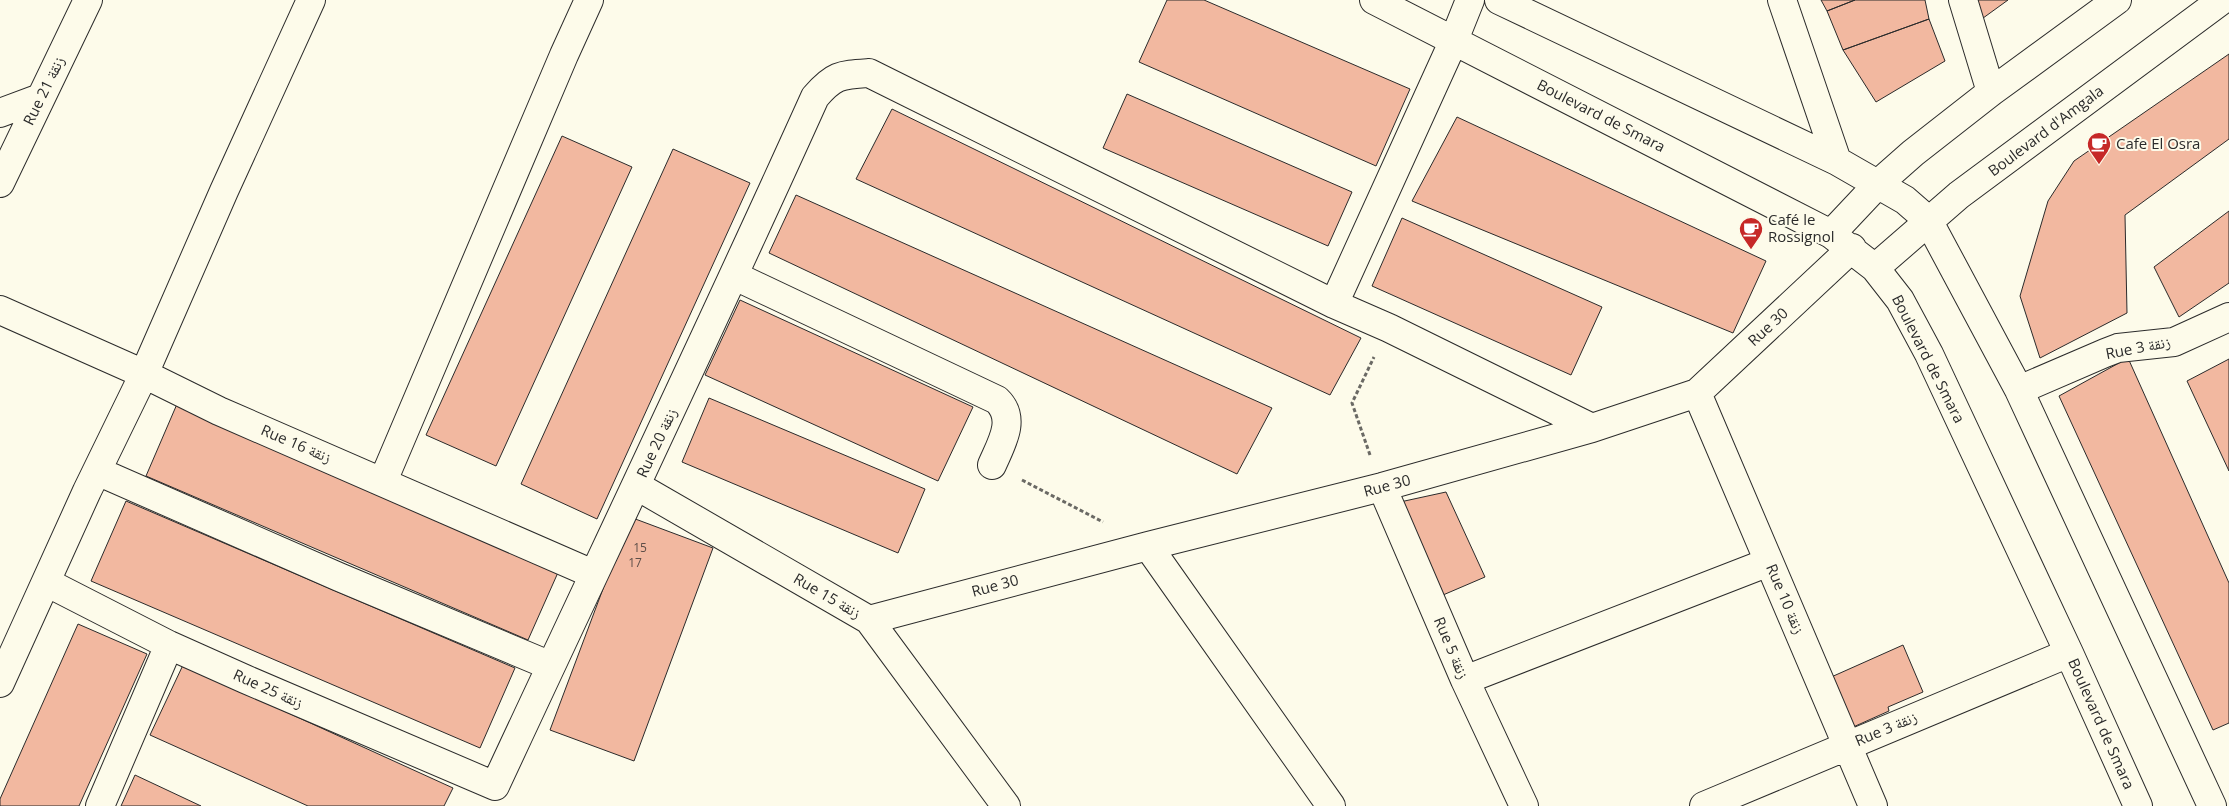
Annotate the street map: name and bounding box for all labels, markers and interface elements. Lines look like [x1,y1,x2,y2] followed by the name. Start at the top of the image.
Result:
[18,53,68,128] street label: Rue 21 زنقة
[1534,74,1669,156] street label: Boulevard de Smara
[1984,80,2107,180] street label: Boulevard d'Amgala
[2086,131,2112,165] cafe icon: Cafe El Osra
[2116,133,2200,153] place label: Cafe El Osra
[1768,209,1835,246] place label: Café le Rossignol
[1738,216,1764,250] cafe icon: Café le Rossignol
[1888,291,1970,426] street label: Boulevard de Smara
[1743,303,1792,350] street label: Rue 30
[2104,331,2172,363] street label: Rue 3 زنقة
[631,404,681,480] street label: Rue 20 زنقة
[258,419,335,467] street label: Rue 16 زنقة
[1361,469,1412,501] street label: Rue 30
[633,539,647,556] house number: 15
[628,554,642,571] house number: 17
[1762,560,1810,637] street label: Rue 10 زنقة
[790,568,865,622] street label: Rue 15 زنقة
[969,569,1020,601] street label: Rue 30
[1430,613,1474,682] street label: Rue 5 زنقة
[2064,655,2140,792] street label: Boulevard de Smara
[230,664,307,712] street label: Rue 25 زنقة
[1851,706,1920,750] street label: Rue 3 زنقة

